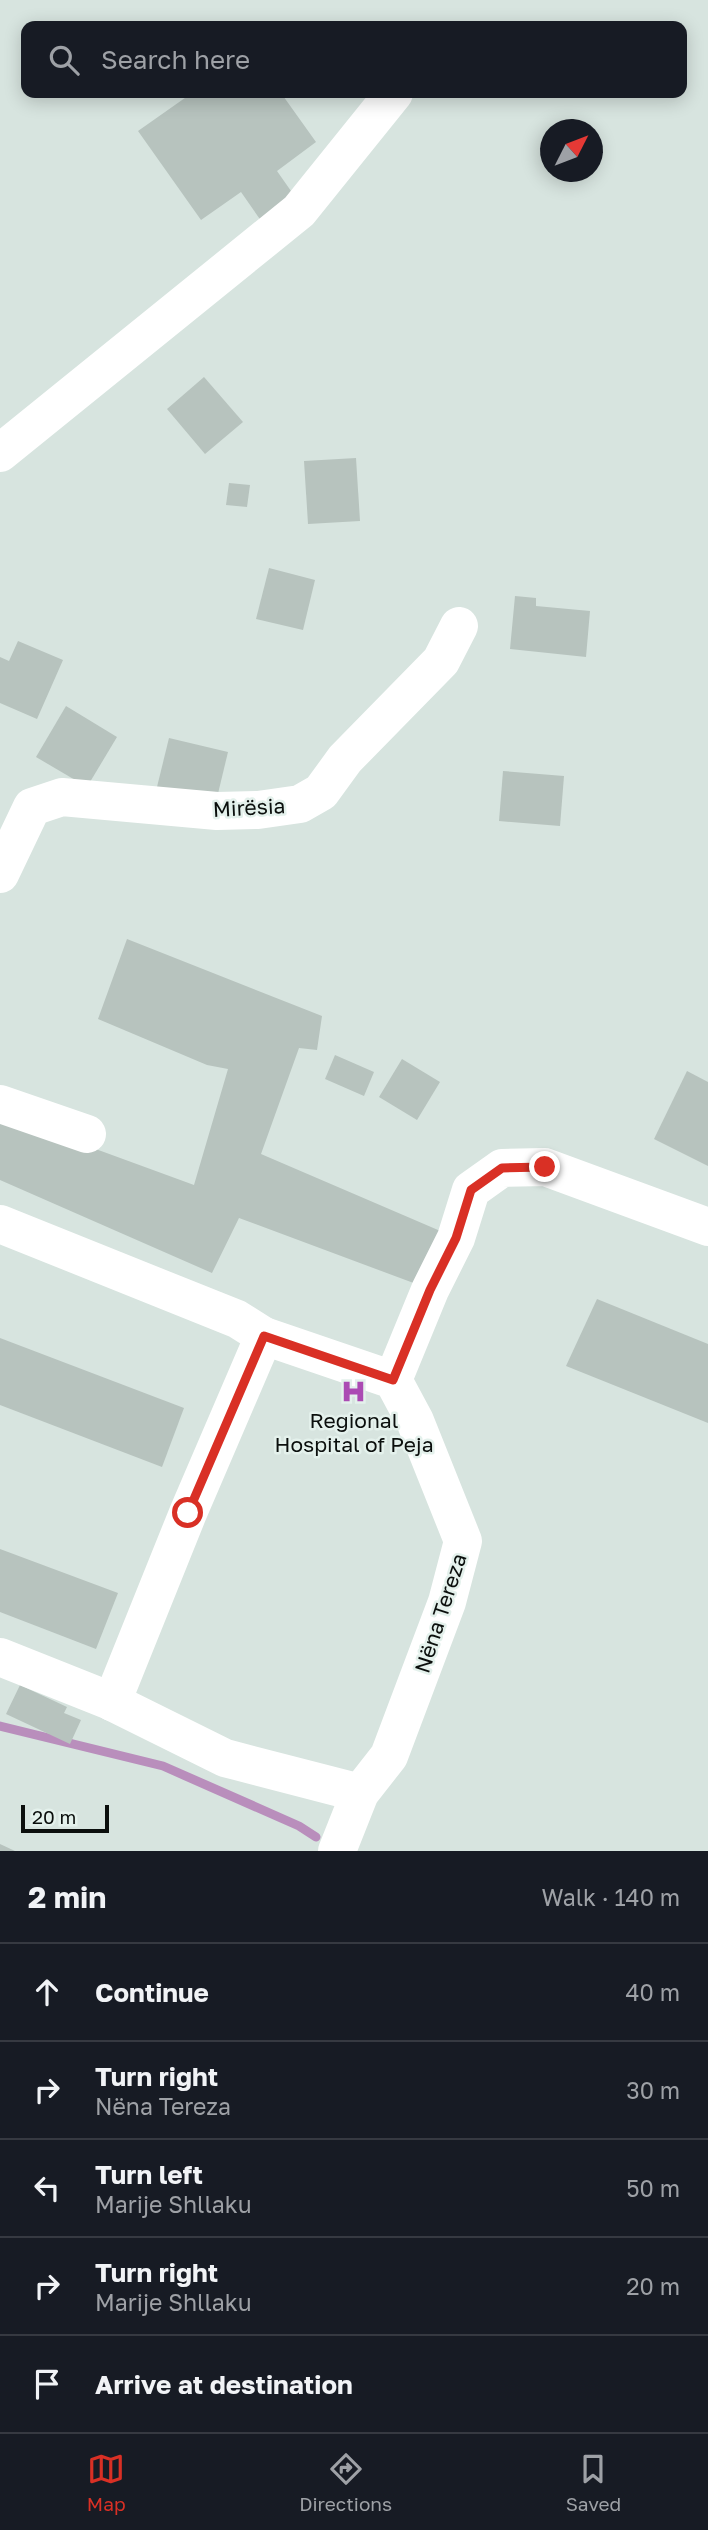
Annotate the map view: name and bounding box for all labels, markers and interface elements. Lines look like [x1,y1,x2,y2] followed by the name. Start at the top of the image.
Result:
[21,21,687,98] search box
[45,41,83,79] icon: search
[101,44,250,75] text: Search here
[540,119,603,182] north arrow
[212,792,286,822] street label: Mirësia
[529,1151,560,1182] route end
[340,1377,368,1405] hospital icon: Regional Hospital of Peja
[275,1407,434,1457] place label: Regional Hospital of Peja
[172,1497,203,1528] route start
[408,1550,472,1676] street label: Nëna Tereza
[21,1802,108,1834] scale bar
[32,1805,76,1828] text: 20 m
[28,1879,106,1915] text: 2 min
[542,1883,680,1911] text: Walk · 140 m
[28,1973,66,2011] icon: ahead
[95,1977,209,2008] text: Continue
[626,1978,680,2006] text: 40 m
[95,2061,218,2092] text: Turn right
[28,2071,66,2109] icon: right
[626,2076,680,2104] text: 30 m
[95,2092,231,2120] text: Nëna Tereza
[95,2159,203,2190] text: Turn left
[28,2169,66,2207] icon: left
[626,2174,680,2202] text: 50 m
[95,2190,252,2218] text: Marije Shllaku
[95,2257,218,2288] text: Turn right
[28,2267,66,2305] icon: right
[626,2272,680,2300] text: 20 m
[95,2288,252,2316] text: Marije Shllaku
[28,2365,66,2403] icon: arrive
[95,2369,353,2400] text: Arrive at destination
[87,2450,126,2515] tab: Map
[299,2450,392,2515] tab: Directions
[566,2450,621,2515] tab: Saved

